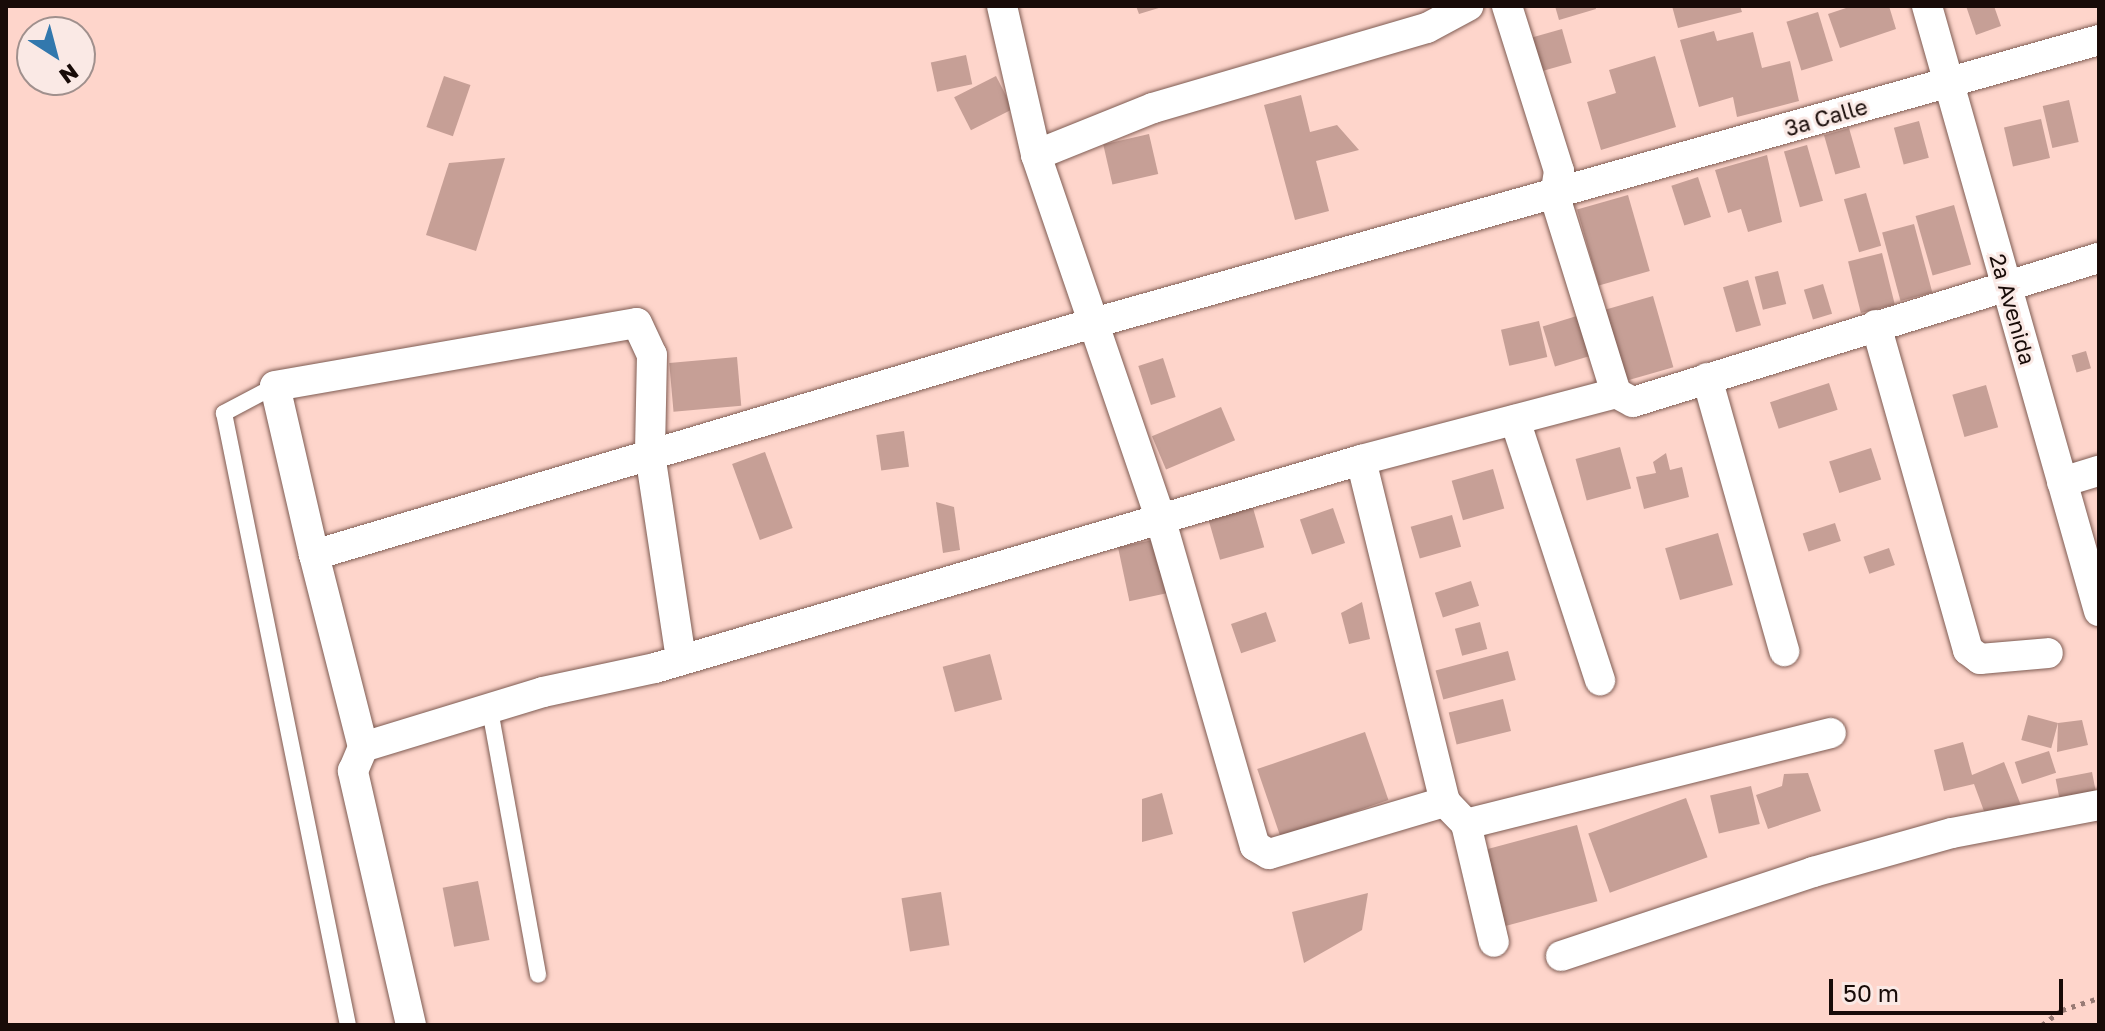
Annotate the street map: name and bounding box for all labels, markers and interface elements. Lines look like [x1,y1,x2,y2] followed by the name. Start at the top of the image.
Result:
[16,16,96,96] north arrow
[55,58,84,90] text: N
[1782,93,1870,141] street label: 3a Calle
[1985,251,2041,367] street label: 2a Avenida
[1833,963,2067,1013] scale bar
[1843,978,1899,1007] text: 50 m

